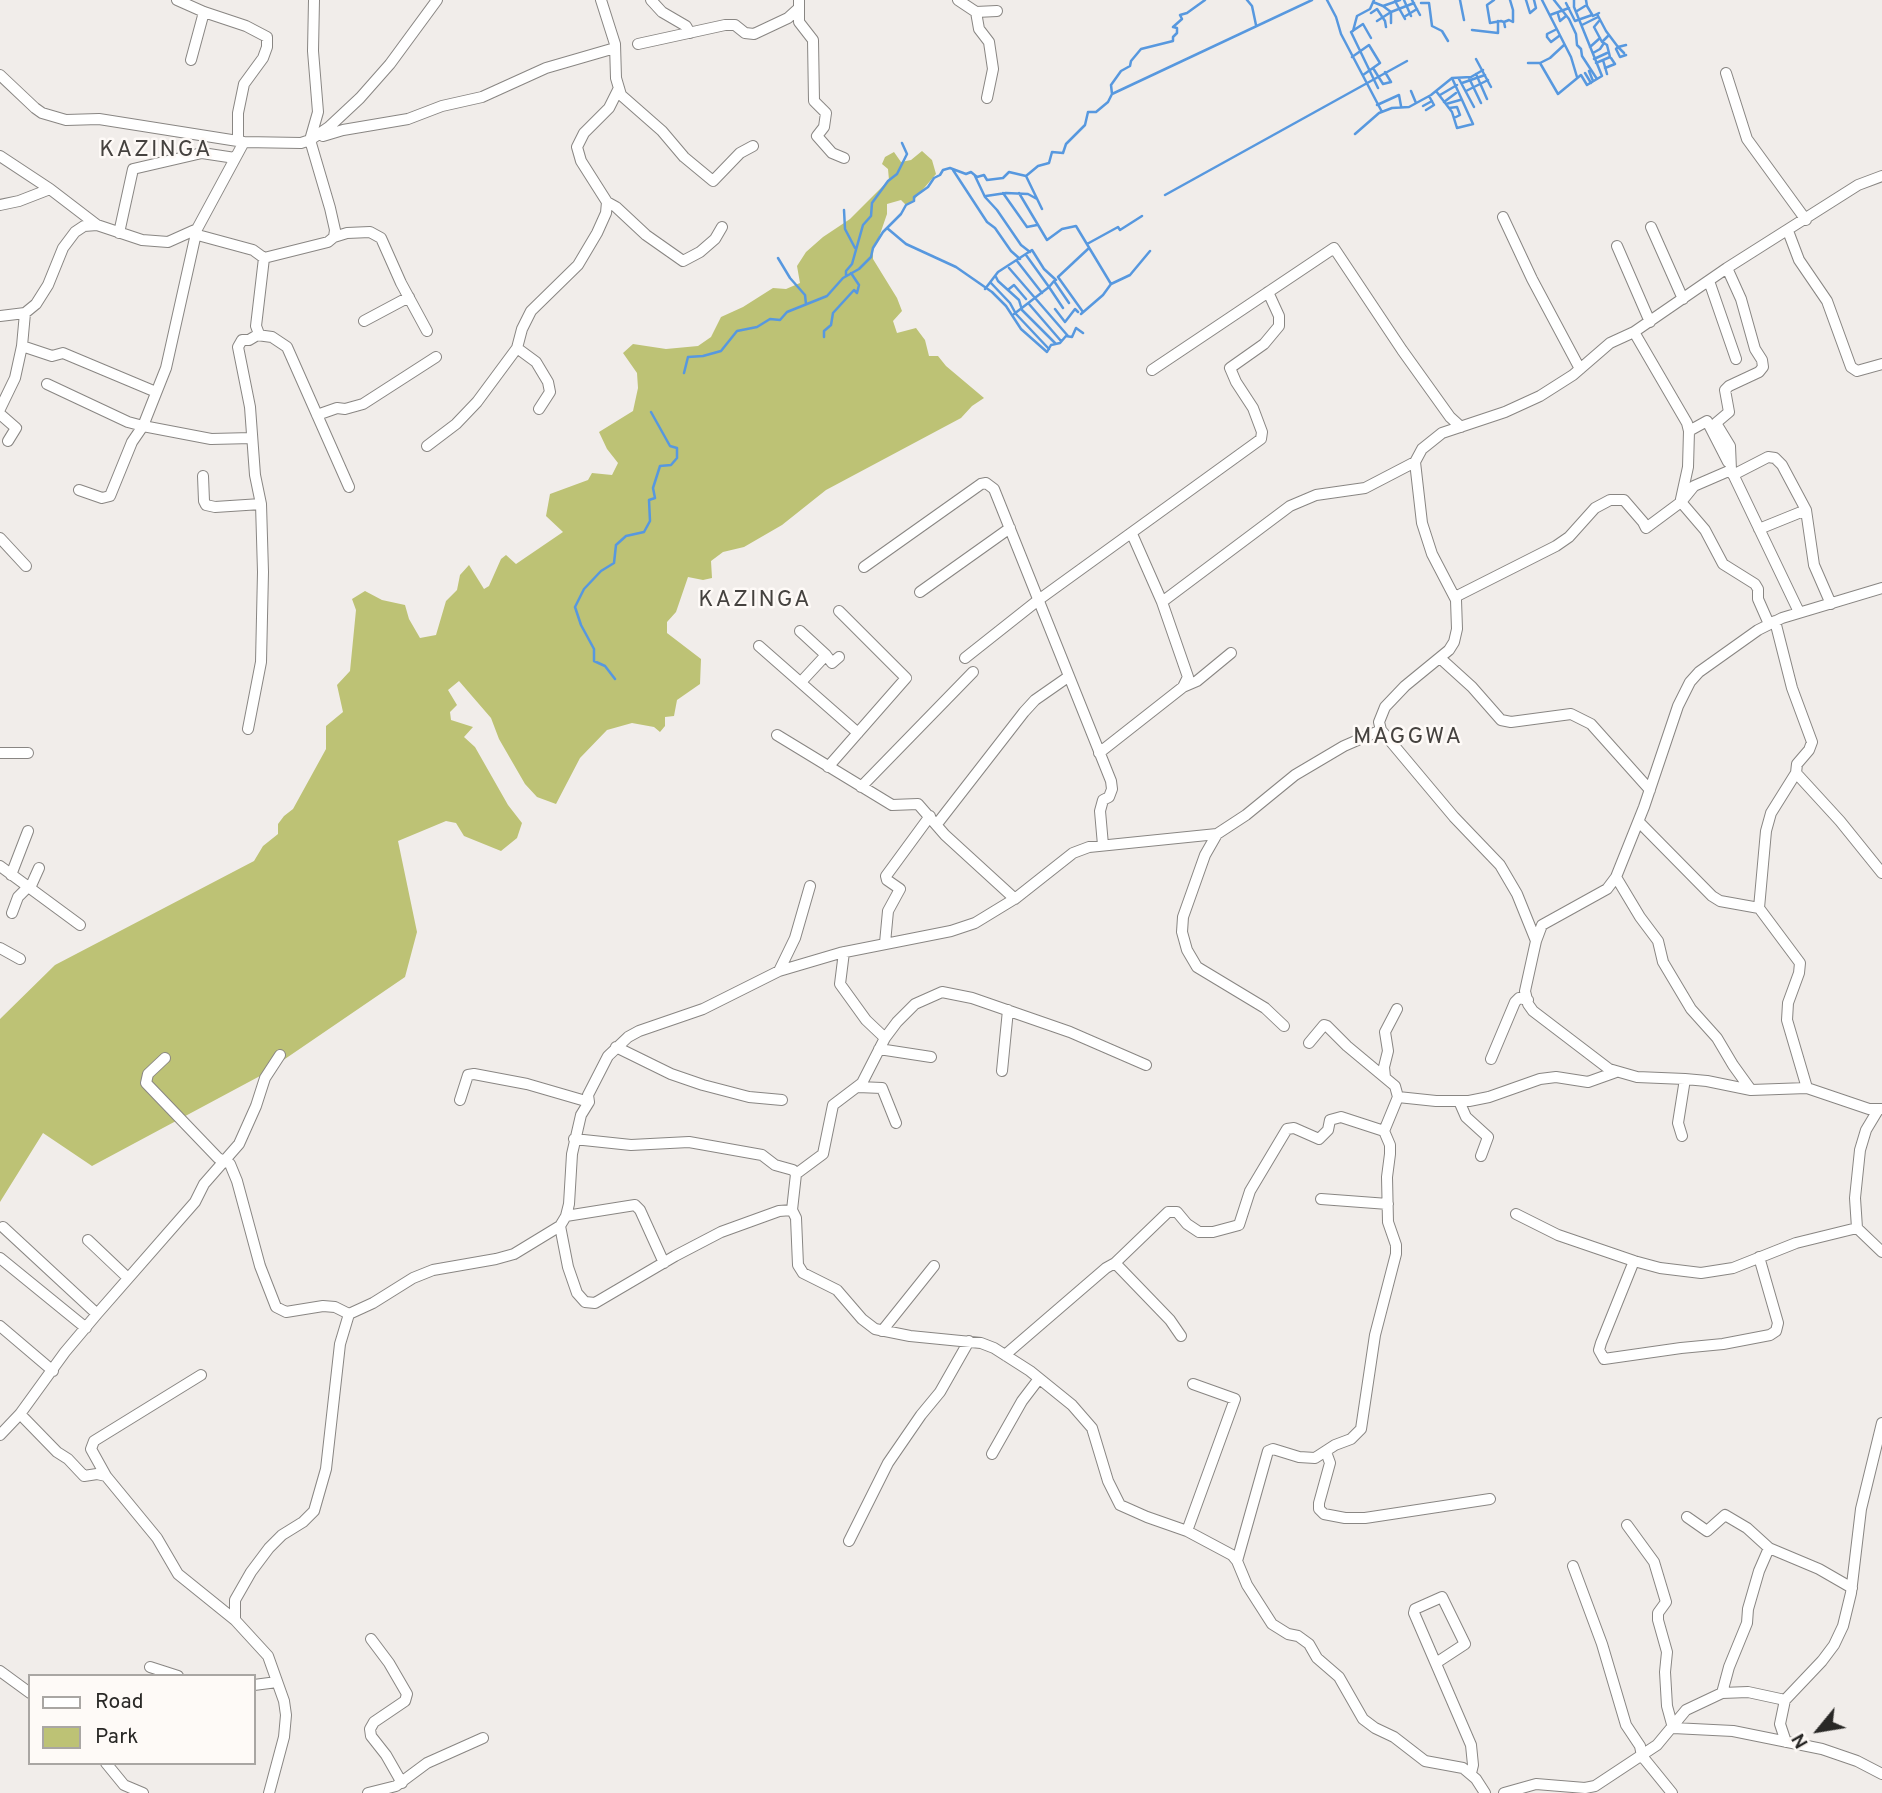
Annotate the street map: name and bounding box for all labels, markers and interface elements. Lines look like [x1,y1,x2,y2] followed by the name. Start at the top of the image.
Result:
[100,137,212,165] district label: KAZINGA
[699,587,811,615] district label: KAZINGA
[1354,724,1462,752] district label: MAGGWA
[28,1674,256,1765] legend
[95,1689,144,1716] text: Road
[1784,1695,1854,1765] north arrow
[95,1724,138,1751] text: Park
[1787,1729,1815,1752] text: N

